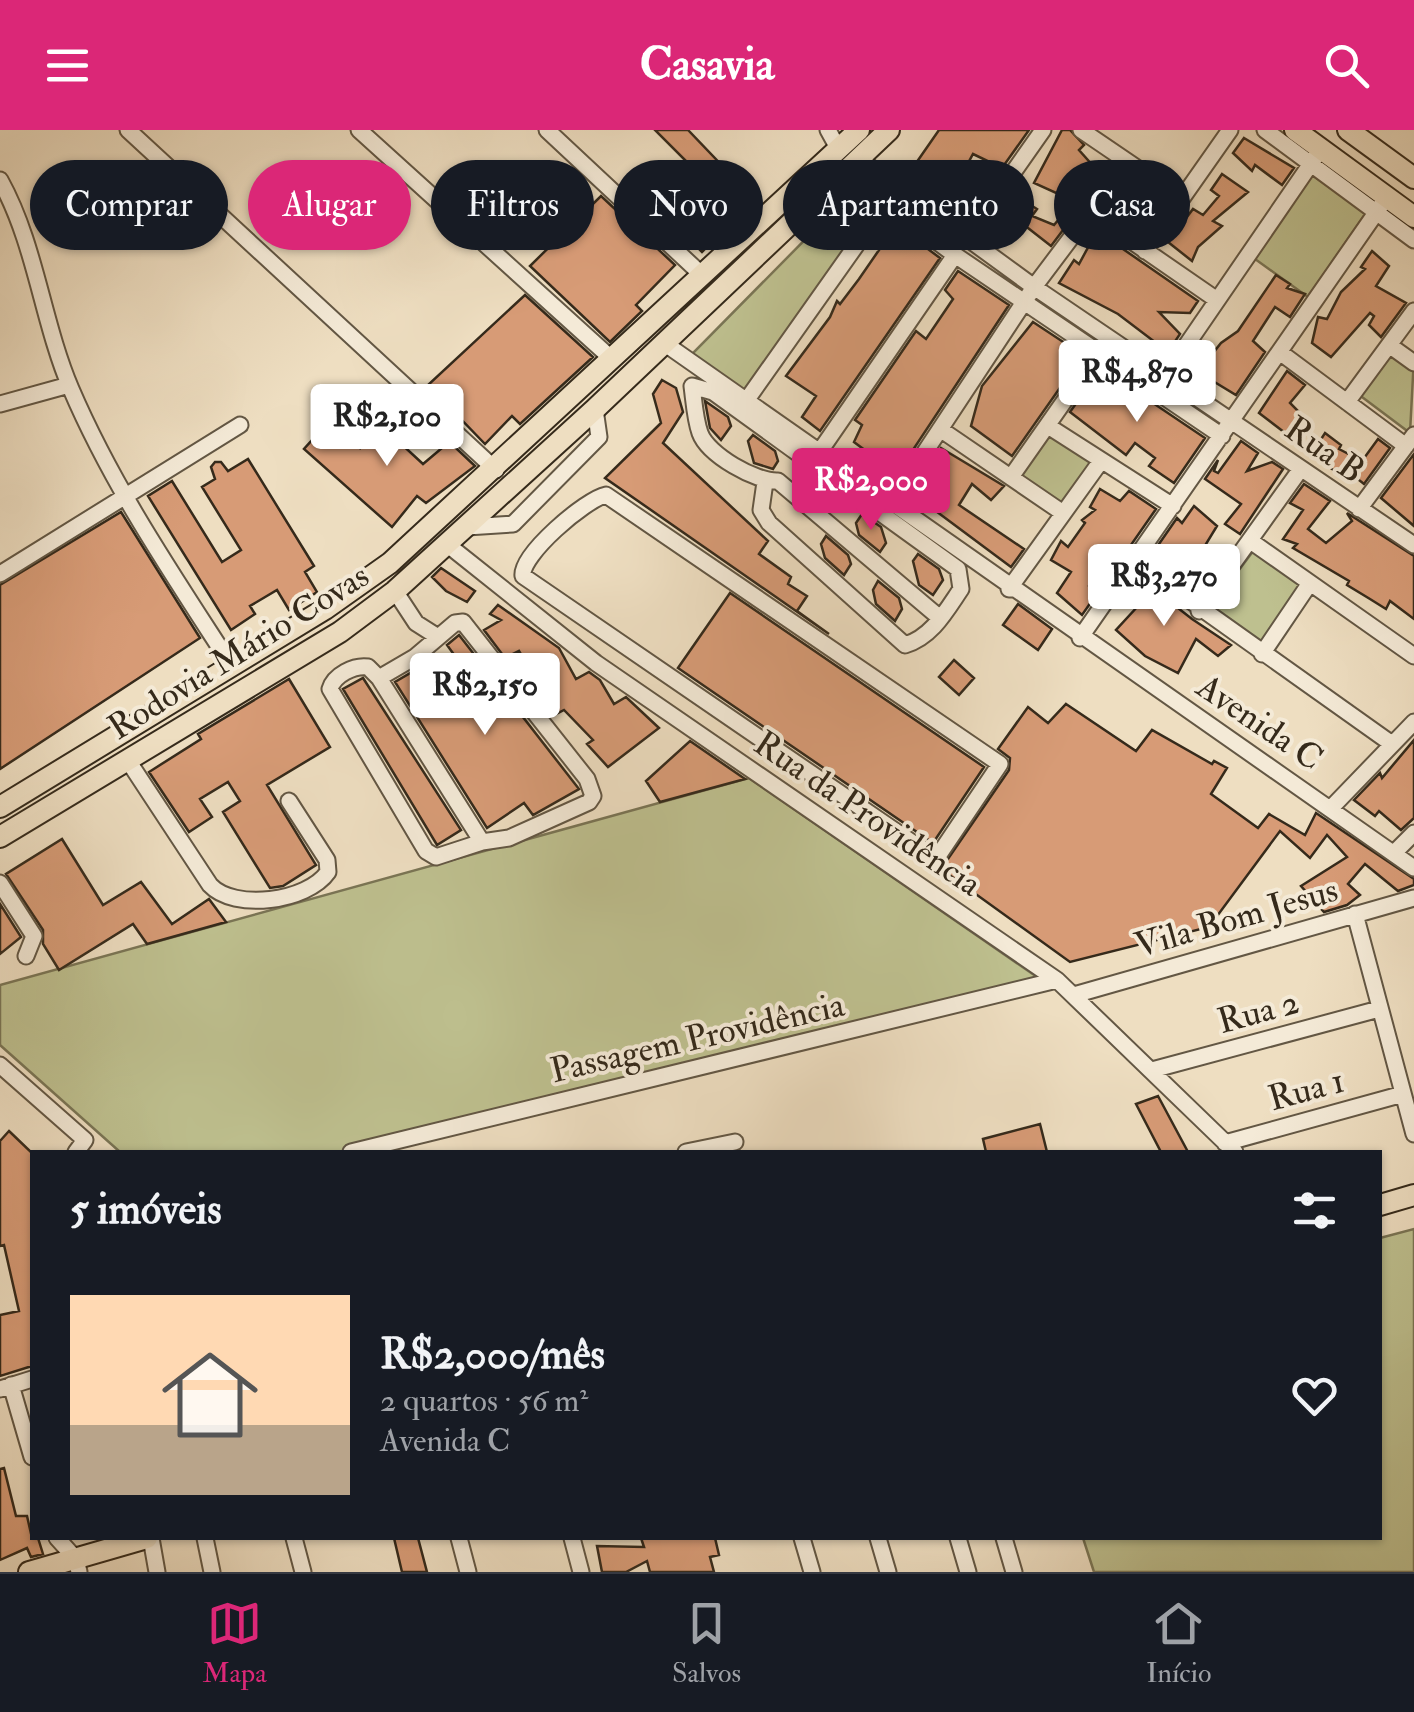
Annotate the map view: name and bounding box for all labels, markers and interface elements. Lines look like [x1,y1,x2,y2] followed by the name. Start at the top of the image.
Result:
[640,37,774,93] text: Casavia
[40,38,95,93] icon: menu
[1319,38,1374,93] icon: search
[30,160,228,250] chip: Comprar
[248,160,411,250] chip: Alugar
[431,160,594,250] chip: Filtros
[614,160,763,250] chip: Novo
[783,160,1034,250] chip: Apartamento
[1054,160,1190,250] chip: Casa
[1045,340,1229,425] pin: R$4,870
[1081,352,1193,392] text: R$4,870
[295,384,479,469] pin: R$2,100
[333,396,441,436] text: R$2,100
[1276,407,1373,493] street label: Rua B
[779,448,963,533] pin: R$2,000
[814,460,928,500] text: R$2,000
[1072,544,1256,629] pin: R$3,270
[100,554,377,750] street label: Rodovia Mário Covas
[1110,556,1218,596] text: R$3,270
[393,653,577,738] pin: R$2,150
[1187,664,1331,781] street label: Avenida C
[432,665,538,705] text: R$2,150
[745,721,990,907] street label: Rua da Providência
[1130,868,1343,968] street label: Vila Bom Jesus
[1213,980,1304,1044] street label: Rua 2
[546,983,849,1093] street label: Passagem Providência
[1263,1059,1349,1121] street label: Rua 1
[1287,1183,1342,1238] icon: filters
[70,1184,222,1236] text: 5 imóveis
[380,1329,605,1381] text: R$2,000/mês
[150,1335,270,1455] icon: home
[1287,1368,1342,1423] icon: heart
[380,1381,588,1421] text: 2 quartos · 56 m²
[380,1421,510,1461] text: Avenida C
[203,1596,267,1691] tab: Mapa
[672,1596,741,1691] tab: Salvos
[1146,1596,1211,1691] tab: Início

